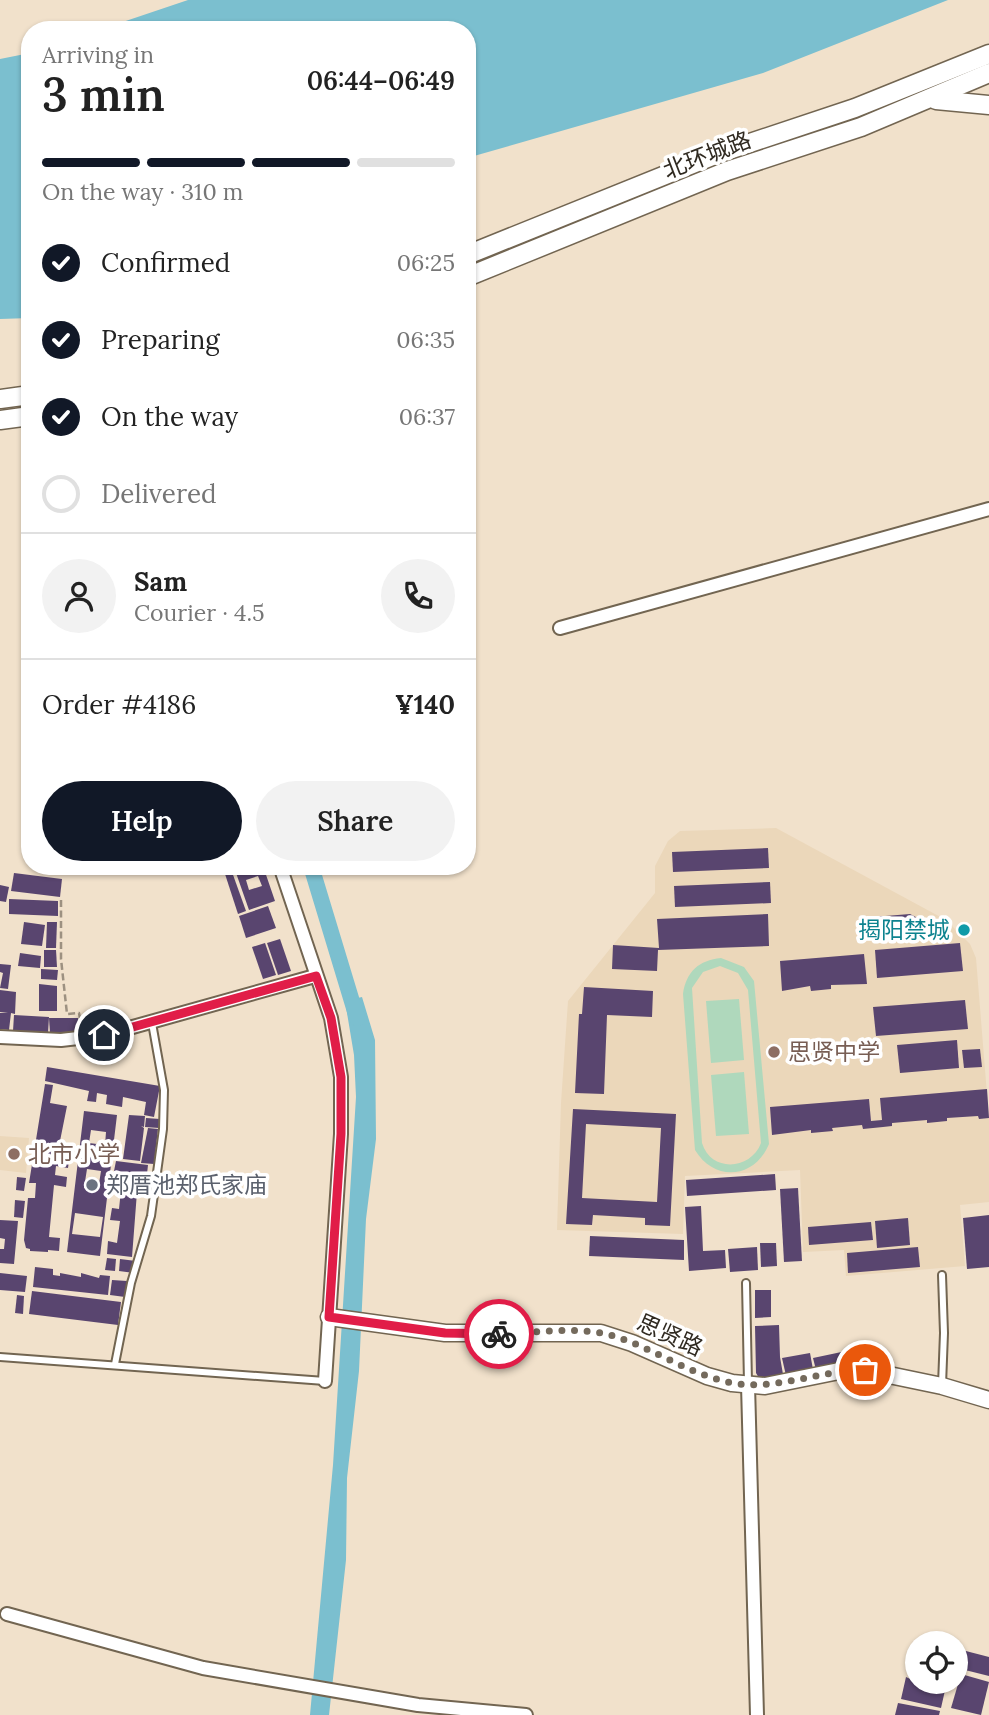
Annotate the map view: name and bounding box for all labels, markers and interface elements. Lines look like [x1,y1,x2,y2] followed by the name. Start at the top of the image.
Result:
[42,40,154,69] text: Arriving in
[307,64,455,97] text: 06:44–06:49
[42,65,165,124] text: 3 min
[659,125,755,185] street label: 北环城路
[42,177,243,206] text: On the way · 310 m
[42,244,80,282] icon: check
[101,246,230,279] text: Confirmed
[397,248,455,277] text: 06:25
[42,321,80,359] icon: check
[101,323,220,356] text: Preparing
[396,325,455,354] text: 06:35
[42,398,80,436] icon: check
[101,400,238,433] text: On the way
[399,402,455,431] text: 06:37
[101,477,217,510] text: Delivered
[42,559,116,633] button: person
[381,559,455,633] button: phone
[134,565,187,598] text: Sam
[134,598,265,627] text: Courier · 4.5
[42,688,196,721] text: Order #4186
[395,688,455,721] text: ¥140
[42,781,242,861] button: Help
[256,781,455,861] button: Share
[858,915,950,944] place label: 揭阳禁城
[956,922,972,938] marker: 揭阳禁城
[74,1005,134,1065] pin
[85,1016,123,1054] icon: home
[788,1037,880,1066] place label: 思贤中学
[766,1044,782,1060] marker: 思贤中学
[28,1139,120,1168] place label: 北市小学
[6,1146,22,1162] marker: 北市小学
[106,1170,267,1199] place label: 郑厝池郑氏家庙
[84,1177,100,1193] marker: 郑厝池郑氏家庙
[464,1299,534,1369] courier
[633,1307,708,1362] street label: 思贤路
[480,1315,518,1353] icon: bike
[835,1340,895,1400] pin
[846,1351,884,1389] icon: bag
[905,1631,968,1694] map controls
[905,1631,968,1694] button: locate

